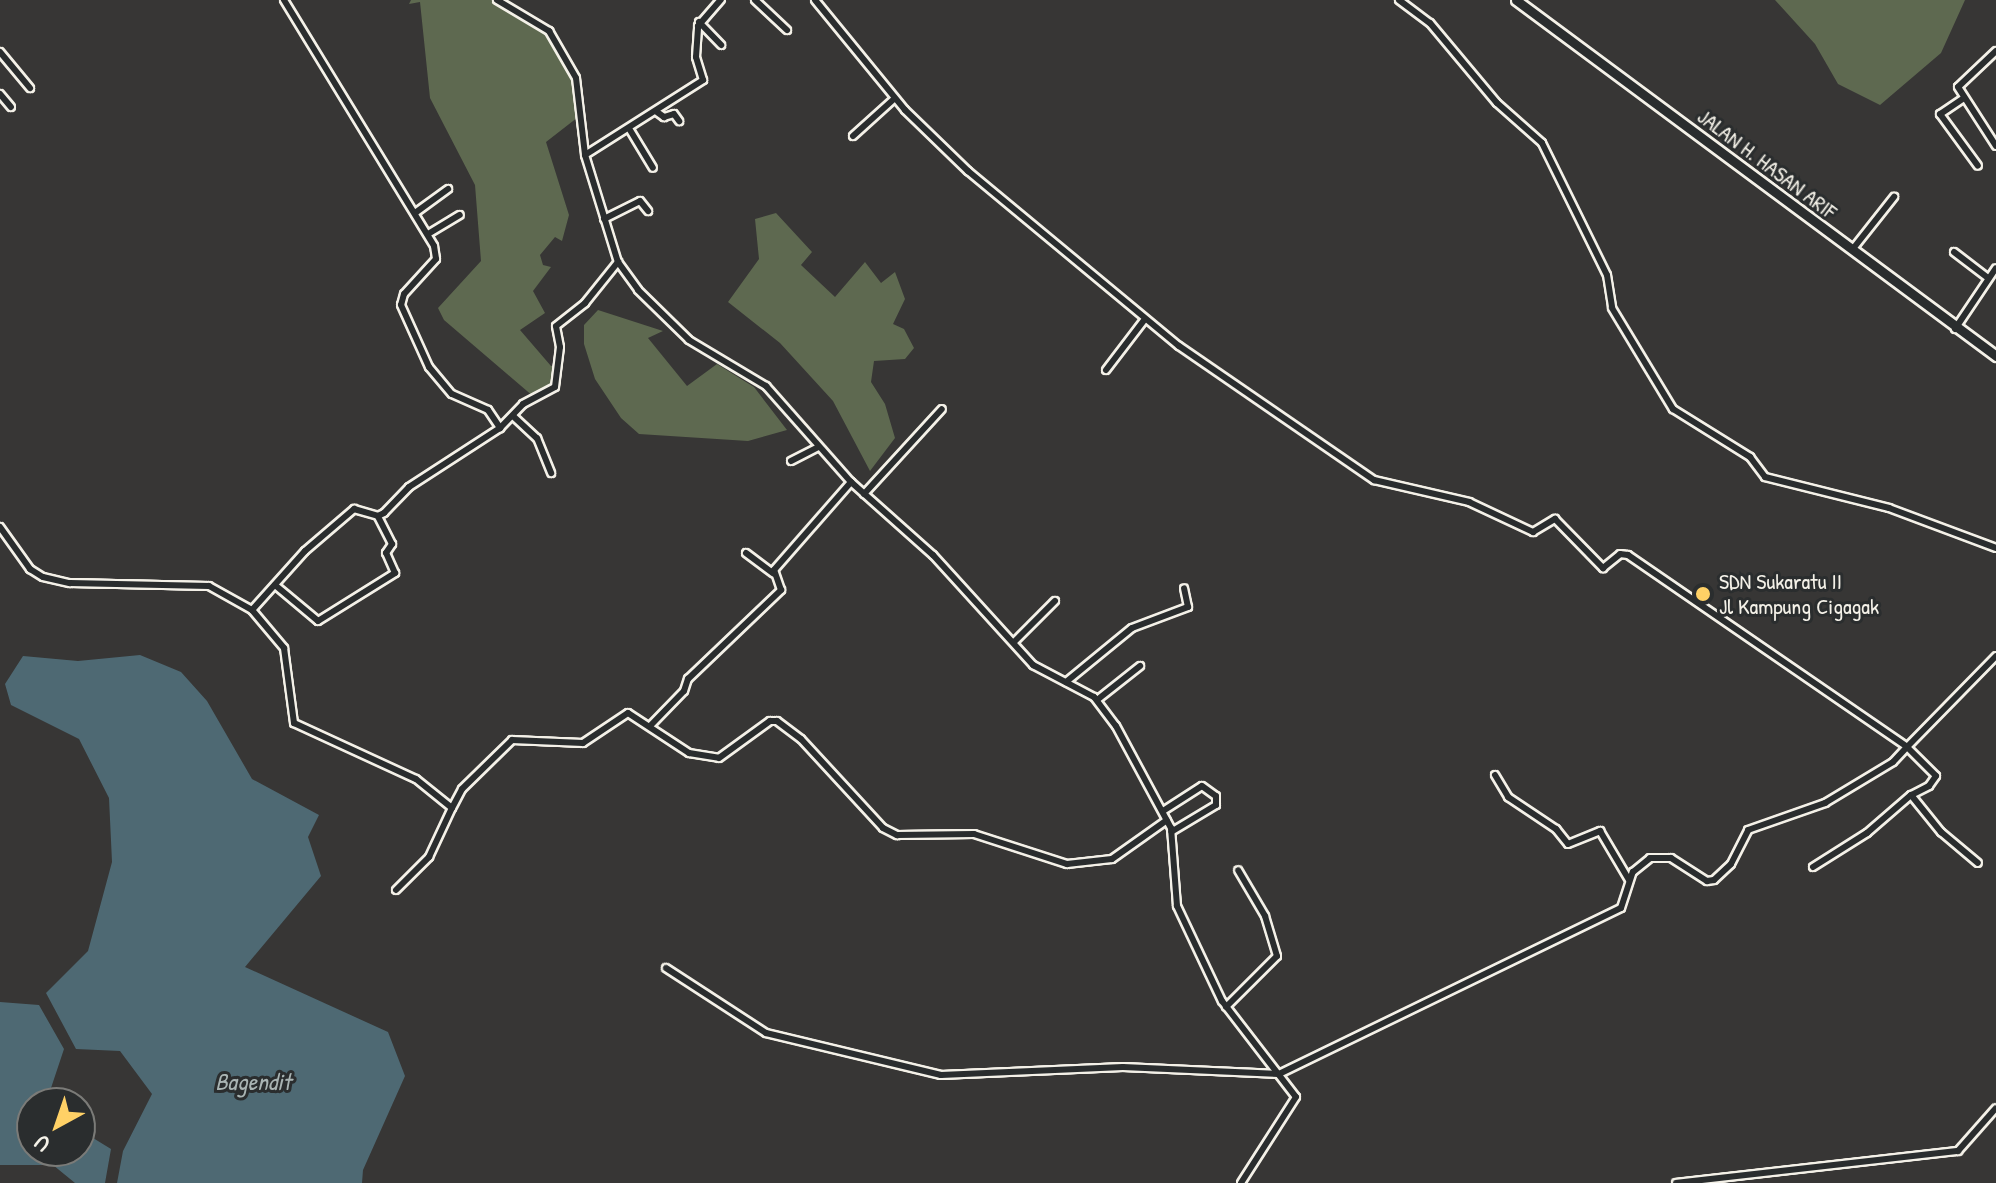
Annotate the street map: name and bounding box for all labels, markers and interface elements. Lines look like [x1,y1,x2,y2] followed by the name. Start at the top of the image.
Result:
[1692,103,1842,225] street label: JALAN H. HASAN ARIF
[1719,568,1879,620] place label: SDN Sukaratu II Jl Kampung Cigagak
[1694,585,1712,603] marker: SDN Sukaratu II Jl Kampung Cigagak
[215,1068,291,1096] water label: Bagendit
[16,1087,96,1167] north arrow
[28,1128,56,1159] text: U

